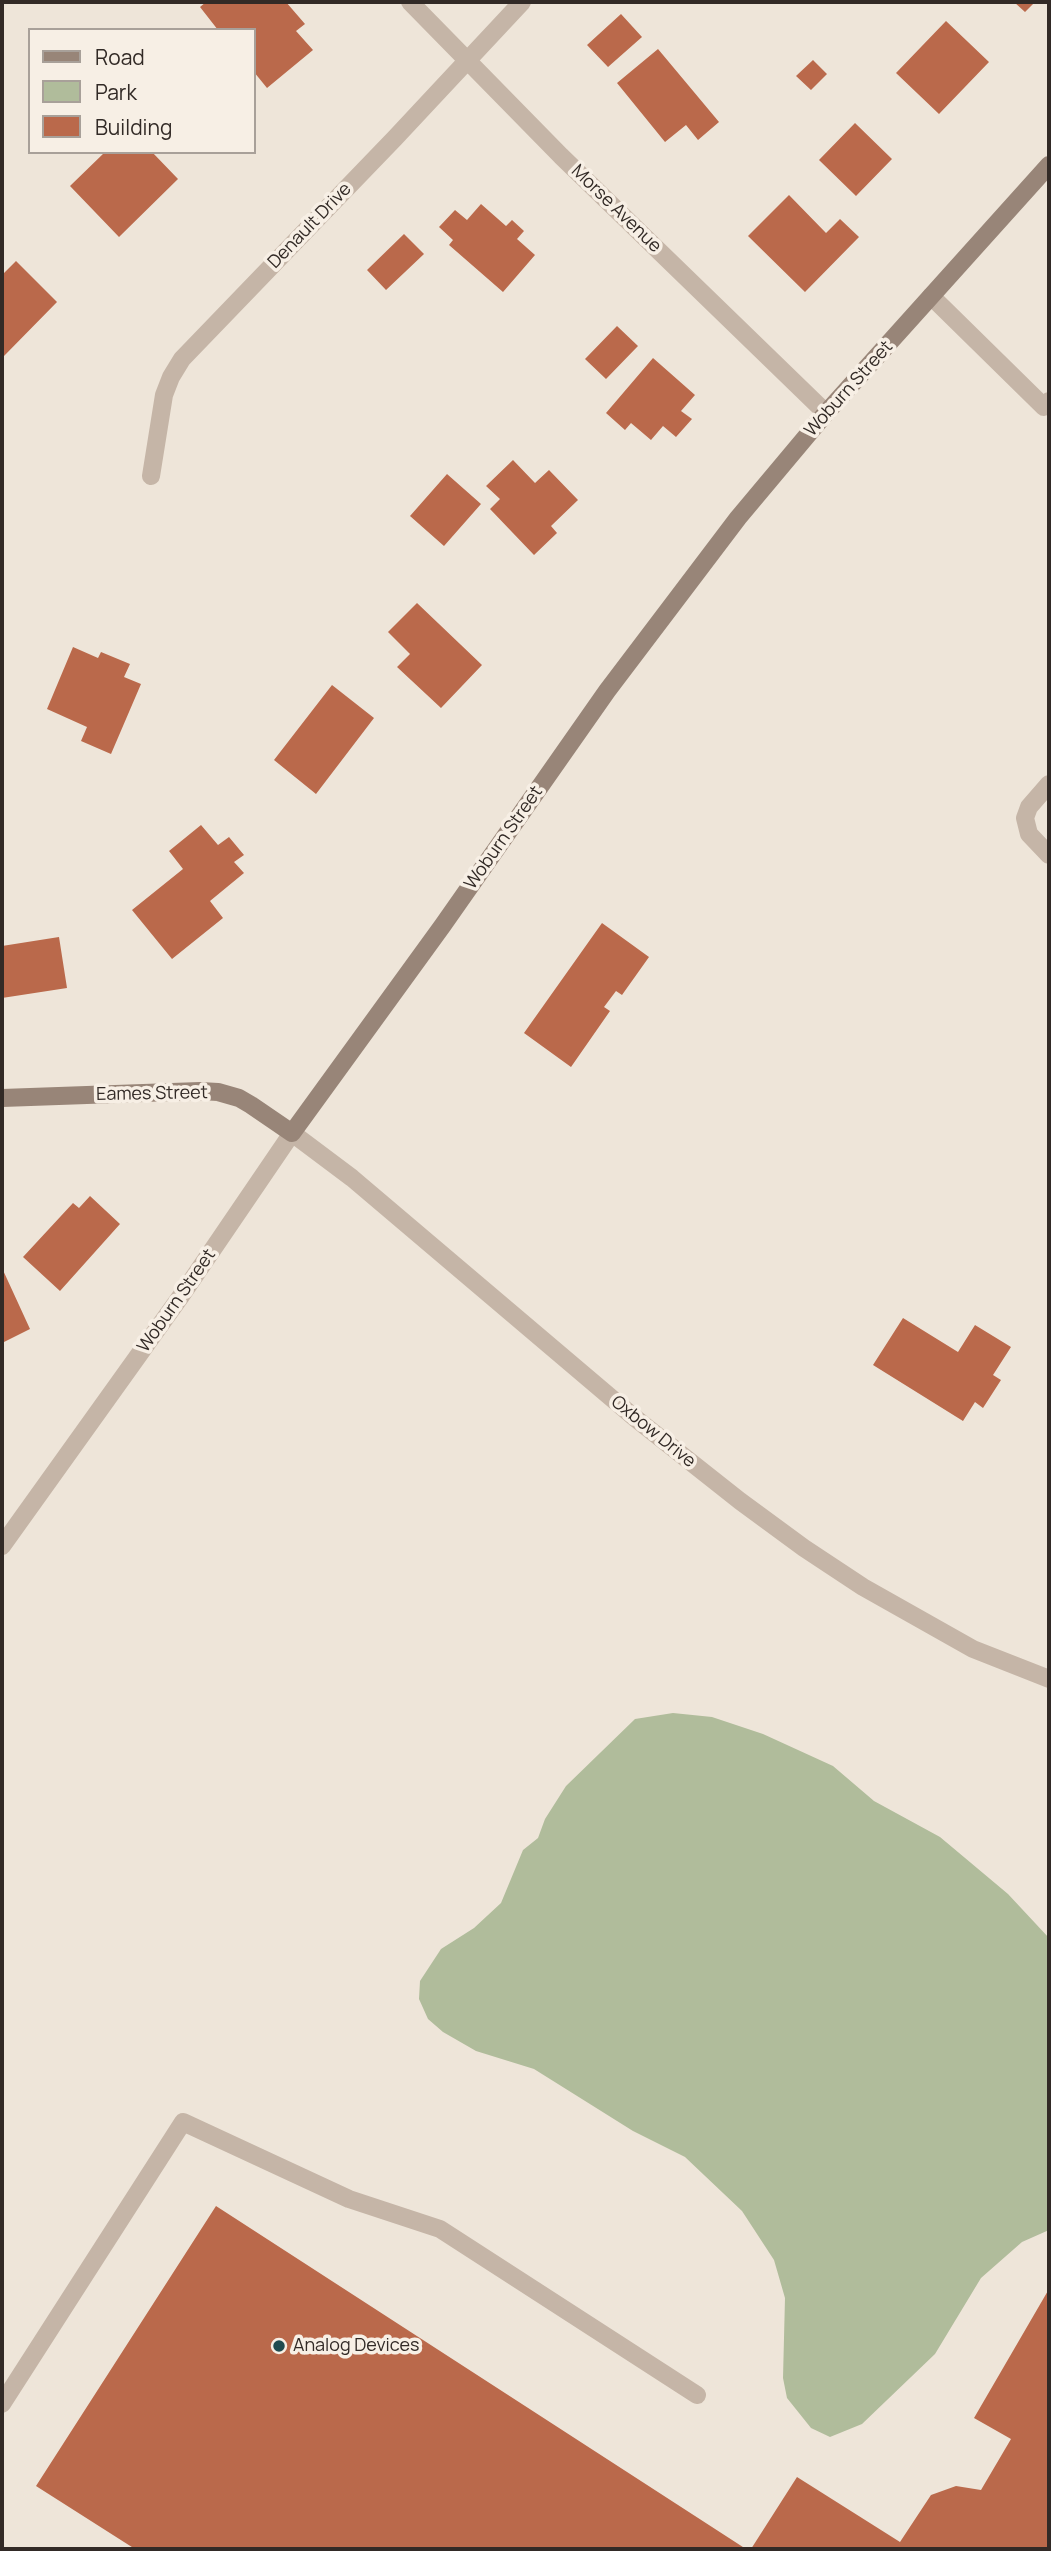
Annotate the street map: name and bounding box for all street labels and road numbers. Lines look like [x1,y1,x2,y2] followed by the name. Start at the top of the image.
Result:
[566,161,666,257] street label: Morse Avenue
[264,179,356,273] street label: Denault Drive
[800,337,898,441] street label: Woburn Street
[460,782,548,894] street label: Woburn Street
[96,1082,208,1106] street label: Eames Street
[133,1245,221,1357] street label: Woburn Street
[606,1391,700,1473] street label: Oxbow Drive

